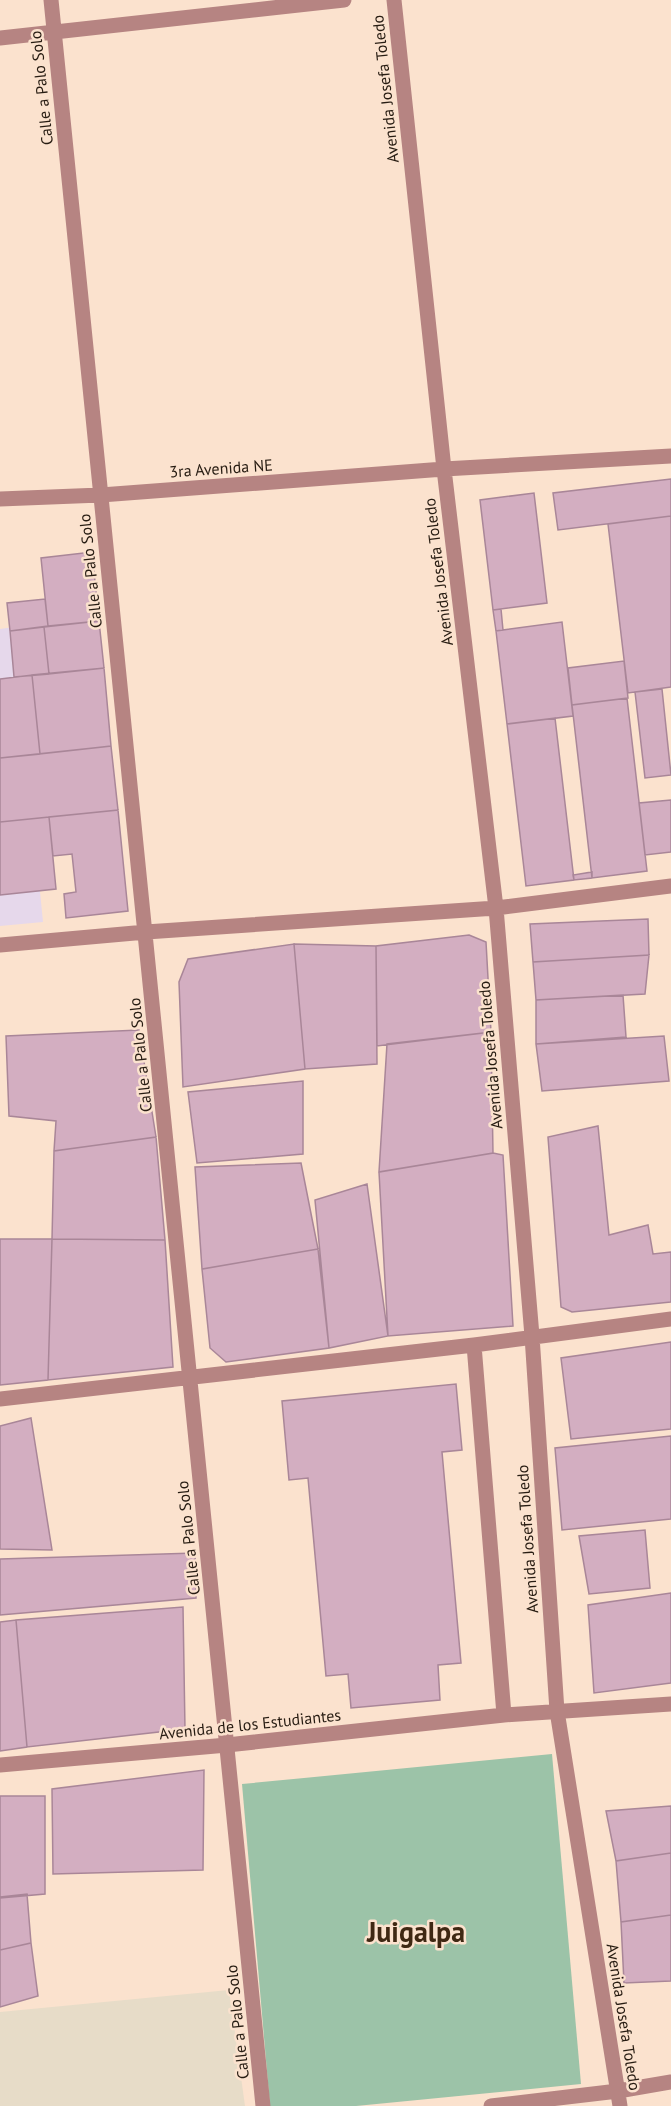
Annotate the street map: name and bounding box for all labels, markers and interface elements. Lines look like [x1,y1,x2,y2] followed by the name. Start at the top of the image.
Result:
[367,14,403,164] street label: Avenida Josefa Toledo
[25,30,57,146] street label: Calle a Palo Solo
[169,454,273,482] street label: 3ra Avenida NE
[419,497,457,647] street label: Avenida Josefa Toledo
[74,513,106,629] street label: Calle a Palo Solo
[474,980,506,1130] street label: Avenida Josefa Toledo
[124,997,156,1113] street label: Calle a Palo Solo
[512,1464,542,1614] street label: Avenida Josefa Toledo
[172,1480,204,1596] street label: Calle a Palo Solo
[158,1704,342,1743] street label: Avenida de los Estudiantes
[366,1913,465,1950] district label: Juigalpa
[602,1942,646,2092] street label: Avenida Josefa Toledo
[221,1964,253,2080] street label: Calle a Palo Solo

